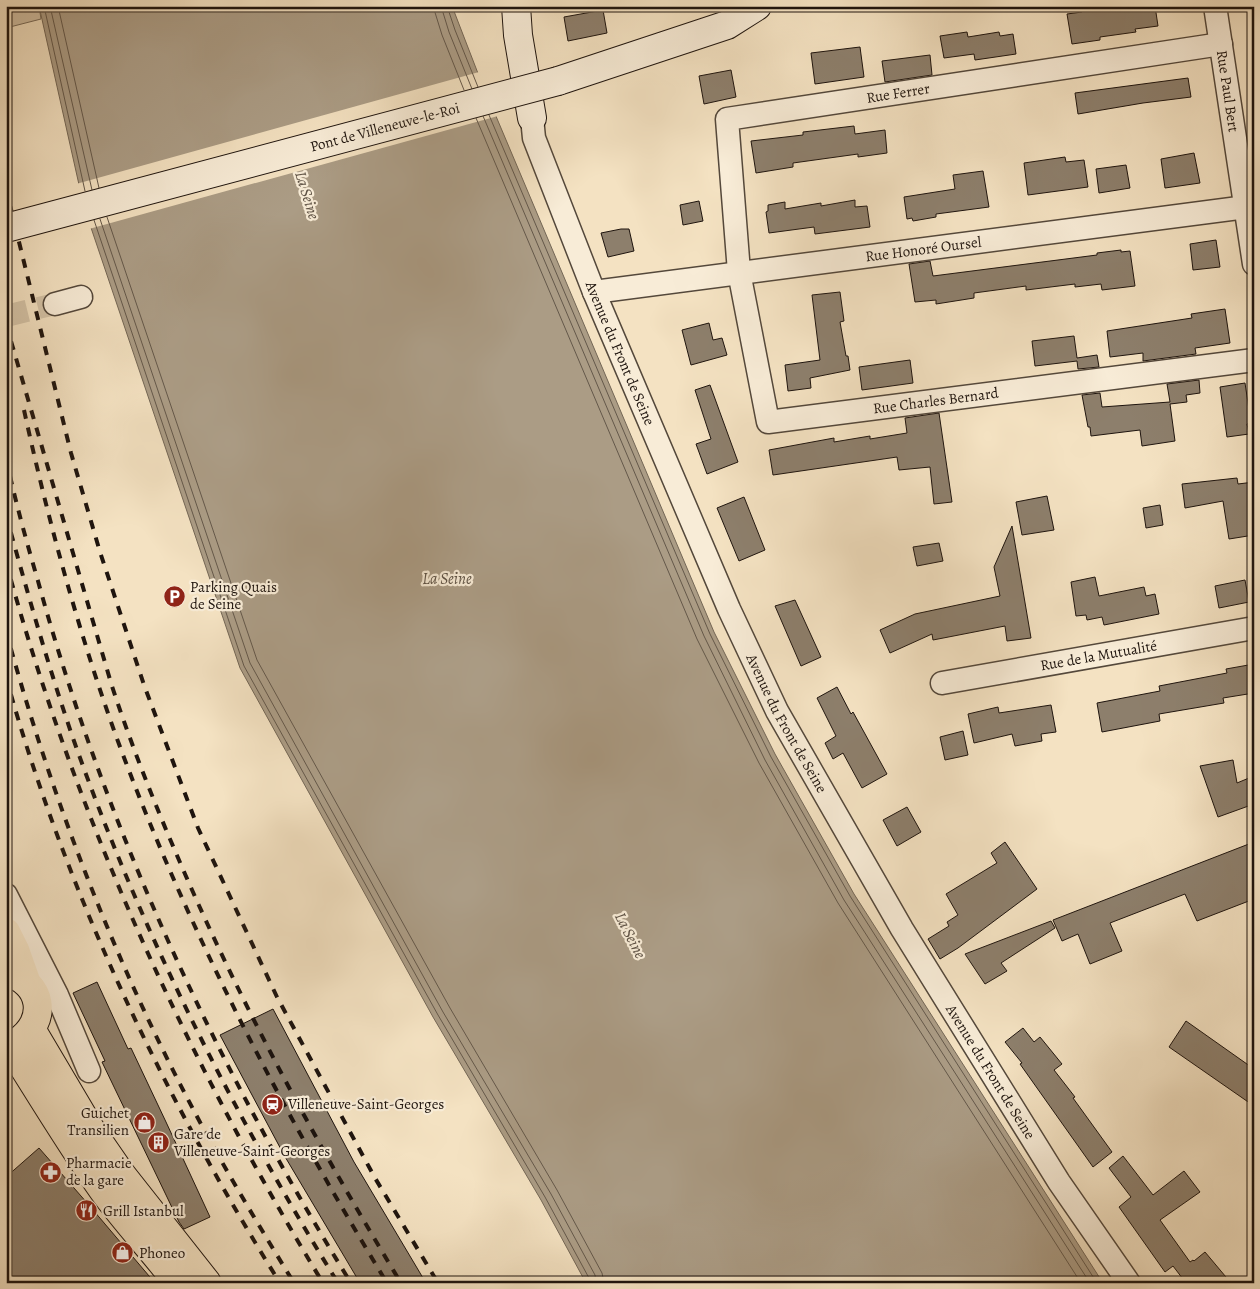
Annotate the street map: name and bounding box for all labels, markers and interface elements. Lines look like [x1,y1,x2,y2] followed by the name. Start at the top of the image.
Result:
[1212,49,1244,133] street label: Rue Paul Bert
[865,78,931,108] street label: Rue Ferrer
[308,98,462,157] street label: Pont de Villeneuve-le-Roi
[289,169,325,222] water label: La Seine
[864,232,983,267] street label: Rue Honoré Oursel
[580,277,660,429] street label: Avenue du Front de Seine
[872,383,1001,419] street label: Rue Charles Bernard
[422,568,472,590] water label: La Seine
[190,577,277,614] place label: Parking Quais de Seine
[162,584,186,608] parking icon: Parking Quais de Seine
[1039,635,1159,676] street label: Rue de la Mutualité
[741,650,832,797] street label: Avenue du Front de Seine
[609,908,651,963] water label: La Seine
[941,1000,1040,1143] street label: Avenue du Front de Seine
[260,1092,284,1116] station icon: Villeneuve-Saint-Georges
[287,1094,444,1114] place label: Villeneuve-Saint-Georges
[67,1103,129,1140] place label: Guichet Transilien
[133,1110,157,1134] shop icon: Guichet Transilien
[173,1124,330,1161] place label: Gare de Villeneuve-Saint-Georges
[146,1131,170,1155] building icon: Gare de Villeneuve-Saint-Georges
[66,1153,132,1190] place label: Pharmacie de la gare
[38,1160,62,1184] pharmacy icon: Pharmacie de la gare
[75,1199,99,1223] restaurant icon: Grill Istanbul
[103,1201,184,1221] place label: Grill Istanbul
[111,1241,135,1265] shop icon: Phoneo
[139,1243,185,1263] place label: Phoneo

